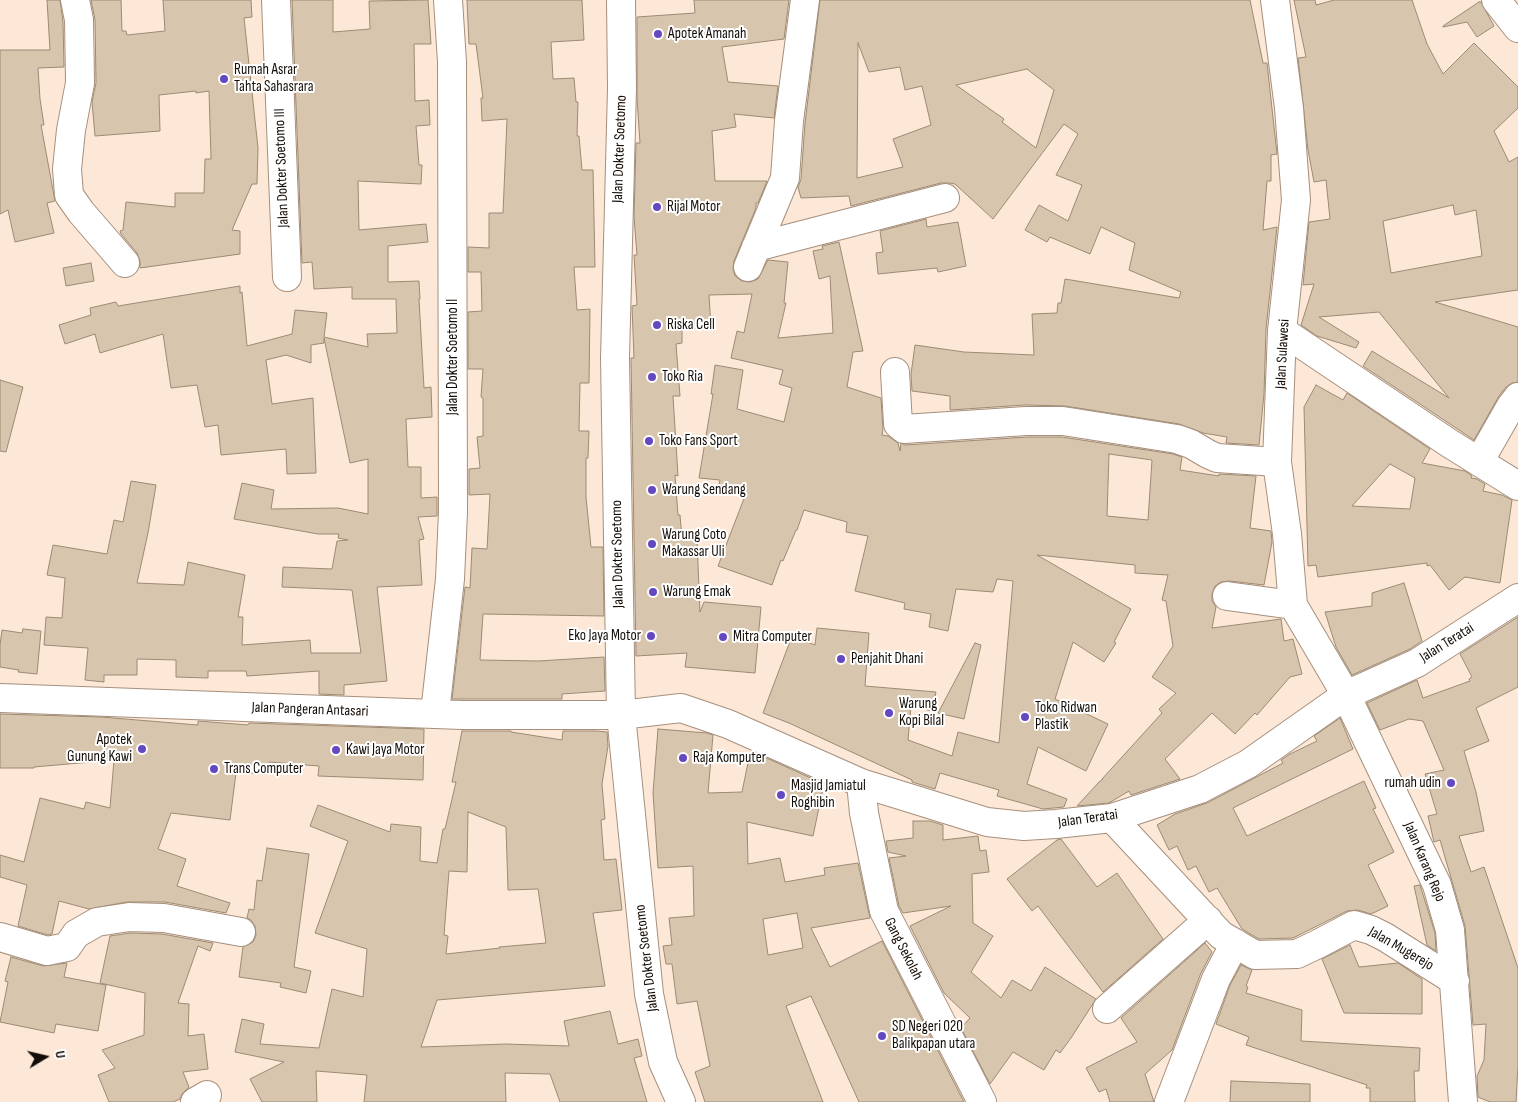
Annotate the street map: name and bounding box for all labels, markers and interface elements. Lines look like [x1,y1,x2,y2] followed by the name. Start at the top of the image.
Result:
[668,25,746,43] place label: Apotek Amanah
[652,28,664,40] marker: Apotek Amanah
[234,61,314,96] place label: Rumah Asrar Tahta Sahasrara
[218,73,230,85] marker: Rumah Asrar Tahta Sahasrara
[609,95,631,203] street label: Jalan Dokter Soetomo
[271,108,293,228] street label: Jalan Dokter Soetomo III
[667,198,720,216] place label: Rijal Motor
[651,201,663,213] marker: Rijal Motor
[444,299,462,415] street label: Jalan Dokter Soetomo II
[667,316,715,334] place label: Riska Cell
[651,319,663,331] marker: Riska Cell
[1272,319,1294,389] street label: Jalan Sulawesi
[662,368,703,386] place label: Toko Ria
[646,371,658,383] marker: Toko Ria
[659,432,738,450] place label: Toko Fans Sport
[643,435,655,447] marker: Toko Fans Sport
[662,481,746,499] place label: Warung Sendang
[646,484,658,496] marker: Warung Sendang
[608,500,628,608] street label: Jalan Dokter Soetomo
[662,526,727,561] place label: Warung Coto Makassar Uli
[646,538,658,550] marker: Warung Coto Makassar Uli
[663,583,731,601] place label: Warung Emak
[647,586,659,598] marker: Warung Emak
[1417,619,1477,667] street label: Jalan Teratai
[568,627,641,645] place label: Eko Jaya Motor
[733,628,812,646] place label: Mitra Computer
[645,630,657,642] marker: Eko Jaya Motor
[717,631,729,643] marker: Mitra Computer
[851,650,923,668] place label: Penjahit Dhani
[835,653,847,665] marker: Penjahit Dhani
[899,695,944,730] place label: Warung Kopi Bilal
[251,699,369,721] street label: Jalan Pangeran Antasari
[1035,699,1097,734] place label: Toko Ridwan Plastik
[883,707,895,719] marker: Warung Kopi Bilal
[1019,711,1031,723] marker: Toko Ridwan Plastik
[67,731,132,766] place label: Apotek Gunung Kawi
[346,741,425,759] place label: Kawi Jaya Motor
[136,743,148,755] marker: Apotek Gunung Kawi
[330,744,342,756] marker: Kawi Jaya Motor
[693,749,766,767] place label: Raja Komputer
[677,752,689,764] marker: Raja Komputer
[224,760,303,778] place label: Trans Computer
[208,763,220,775] marker: Trans Computer
[1384,774,1441,792] place label: rumah udin
[791,777,866,812] place label: Masjid Jamiatul Roghibin
[1445,777,1457,789] marker: rumah udin
[775,789,787,801] marker: Masjid Jamiatul Roghibin
[1057,806,1119,832] street label: Jalan Teratai
[1399,819,1449,905] street label: Jalan Karang Rejo
[631,903,663,1013] street label: Jalan Dokter Soetomo
[880,915,926,983] street label: Gang Sekolah
[1365,923,1437,975] street label: Jalan Mugerejo
[892,1018,975,1053] place label: SD Negeri 020 Balikpapan utara
[876,1030,888,1042] marker: SD Negeri 020 Balikpapan utara
[20,1032,70,1082] north arrow
[51,1050,69,1060] text: U

